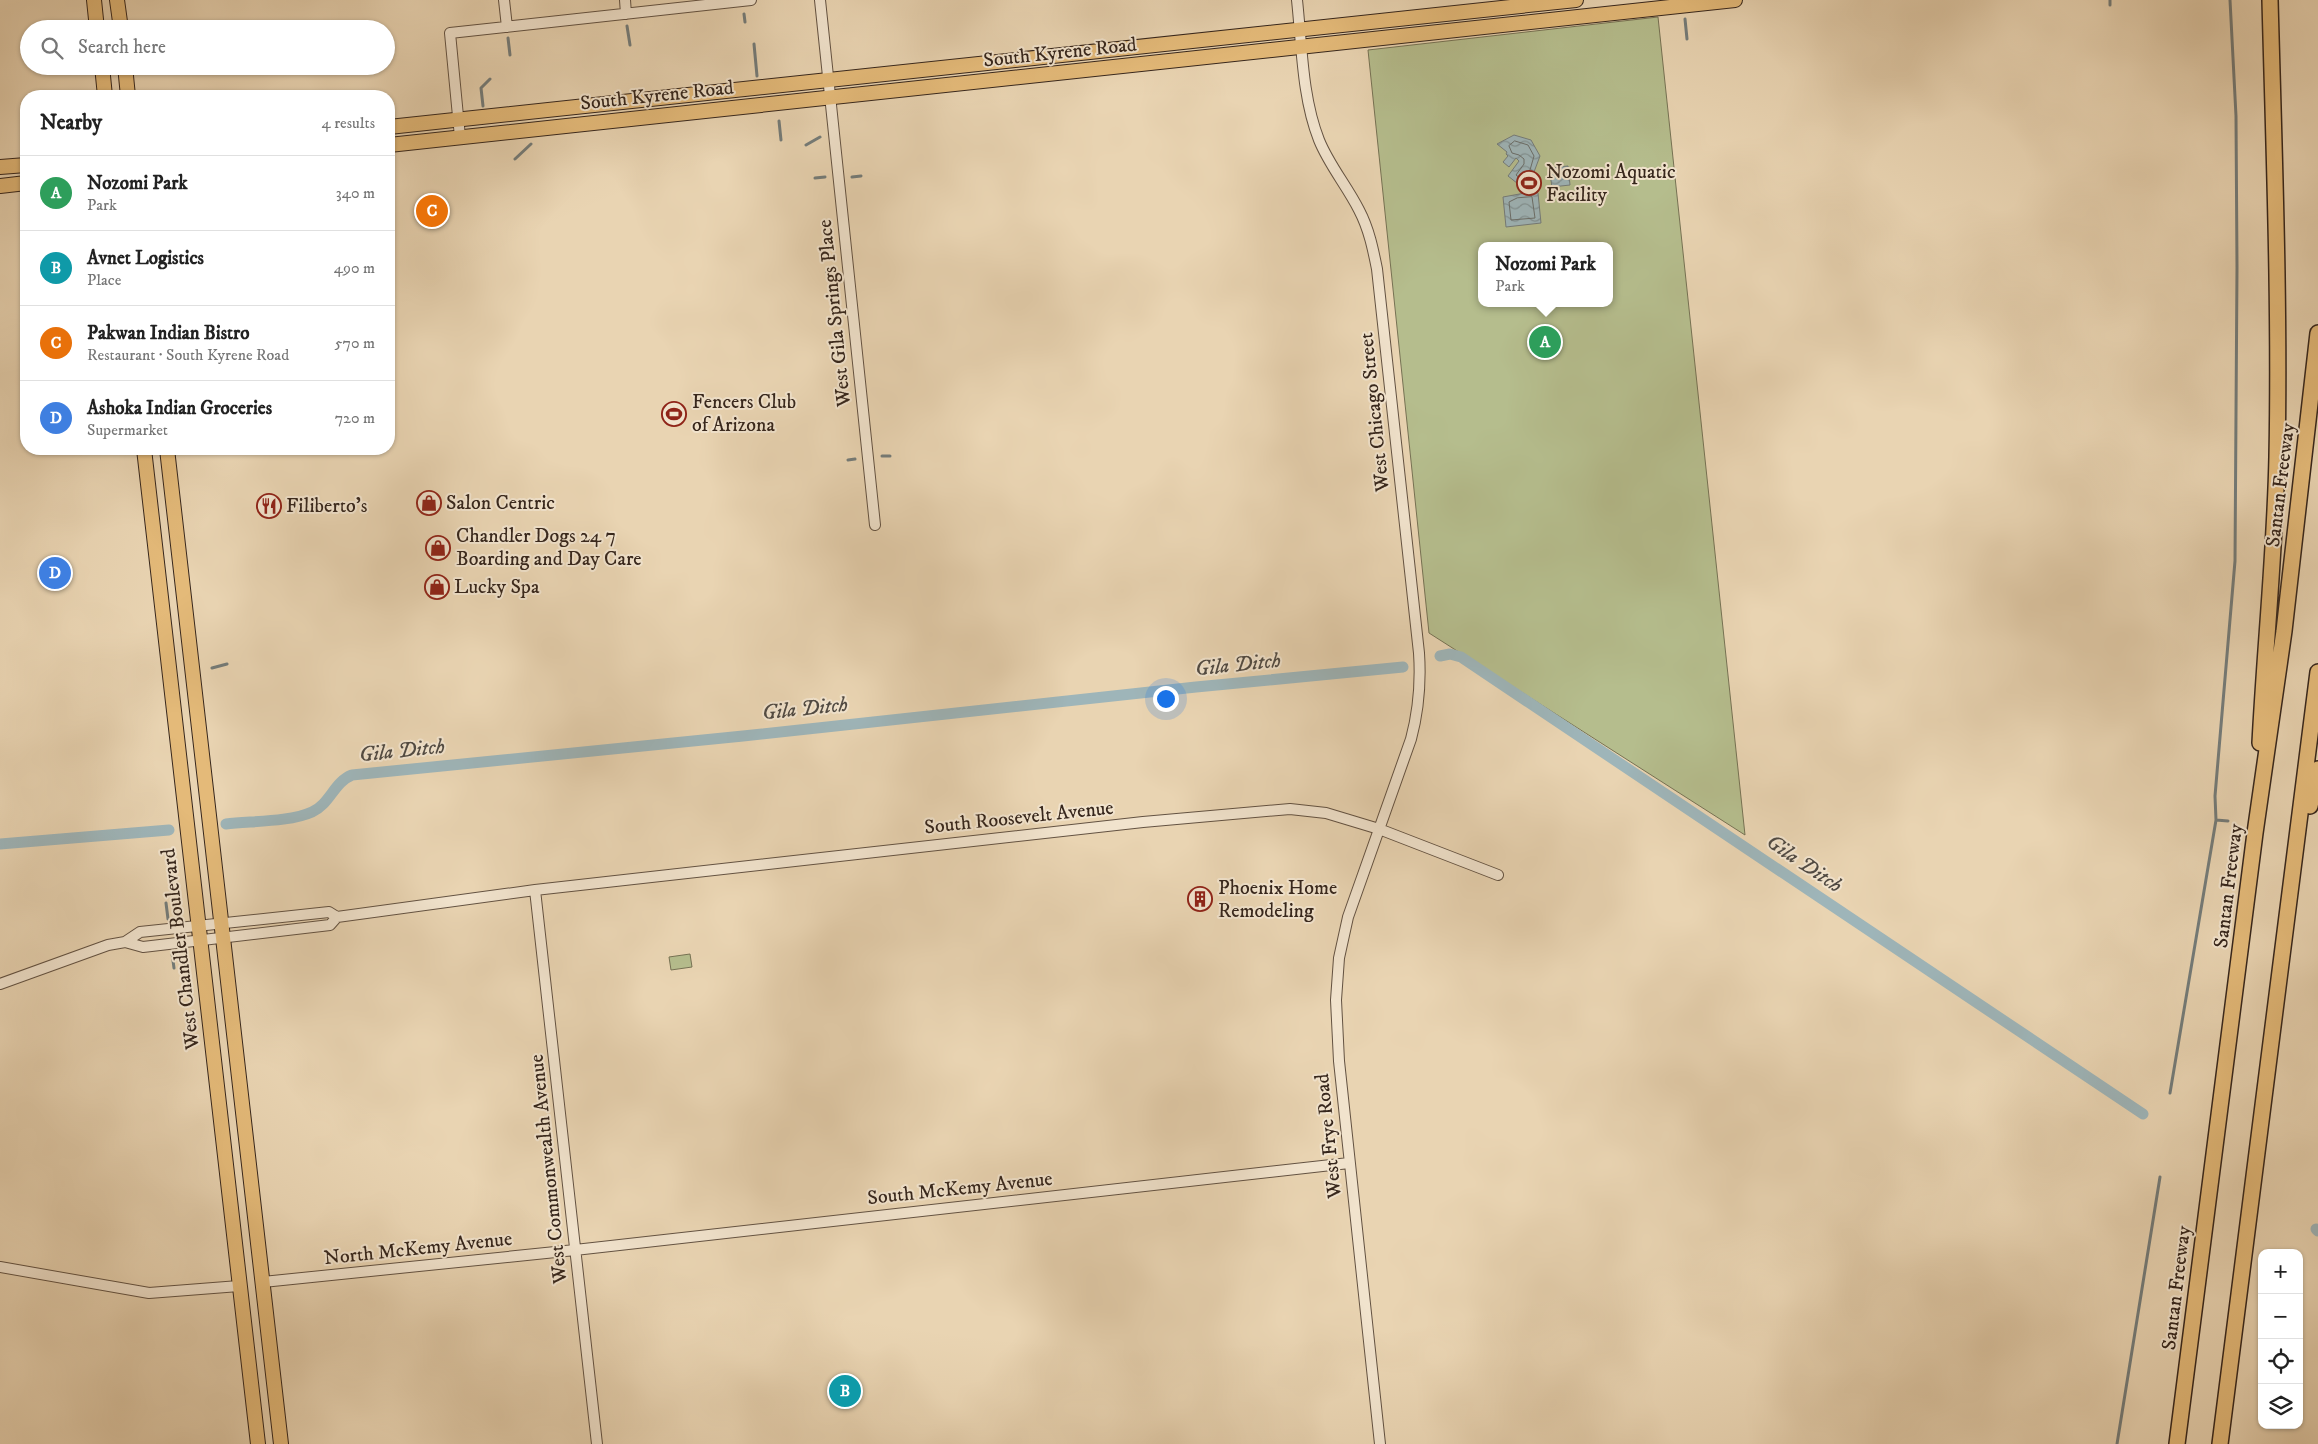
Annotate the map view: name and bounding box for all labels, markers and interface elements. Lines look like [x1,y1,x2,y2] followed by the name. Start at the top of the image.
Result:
[20,20,395,75] search box
[982,33,1138,73] street label: South Kyrene Road
[38,34,66,62] icon: search
[78,36,166,59] text: Search here
[579,76,735,116] street label: South Kyrene Road
[40,110,102,136] text: Nearby
[322,113,375,133] text: 4 results
[1546,160,1676,208] place label: Nozomi Aquatic Facility
[1516,170,1542,196] sports icon: Nozomi Aquatic Facility
[87,172,188,195] text: Nozomi Park
[51,183,61,203] text: A
[336,183,375,203] text: 340 m
[416,192,448,230] pin: C
[87,195,117,215] text: Park
[813,218,857,409] street label: West Gila Springs Place
[1478,242,1613,307] popup
[87,247,204,270] text: Avnet Logistics
[1495,253,1596,276] text: Nozomi Park
[51,258,61,278] text: B
[334,258,375,278] text: 490 m
[87,270,121,290] text: Place
[1495,276,1525,296] text: Park
[87,322,249,345] text: Pakwan Indian Bistro
[1529,323,1561,361] pin: A
[1354,331,1396,494] street label: West Chicago Street
[51,333,61,353] text: C
[335,333,375,353] text: 570 m
[87,345,289,365] text: Restaurant · South Kyrene Road
[692,390,796,438] place label: Fencers Club of Arizona
[87,397,272,420] text: Ashoka Indian Groceries
[661,401,687,427] sports icon: Fencers Club of Arizona
[50,408,62,428] text: D
[335,408,375,428] text: 720 m
[87,420,168,440] text: Supermarket
[2261,421,2301,549] street label: Santan Freeway
[416,490,442,516] shop icon: Salon Centric
[446,491,555,516] place label: Salon Centric
[256,493,282,519] restaurant icon: Filiberto's
[286,494,368,519] place label: Filiberto's
[456,524,642,572] place label: Chandler Dogs 24 7 Boarding and Day Care
[425,535,451,561] shop icon: Chandler Dogs 24 7 Boarding and Day Care
[39,554,71,592] pin: D
[424,574,450,600] shop icon: Lucky Spa
[454,575,540,600] place label: Lucky Spa
[1194,648,1282,682] water label: Gila Ditch
[1153,686,1179,712] your location
[761,692,849,726] water label: Gila Ditch
[358,734,446,768] water label: Gila Ditch
[923,796,1115,840] street label: South Roosevelt Avenue
[2209,822,2249,950] street label: Santan Freeway
[1761,829,1847,899] water label: Gila Ditch
[156,847,206,1052] street label: West Chandler Boulevard
[1218,876,1337,924] place label: Phoenix Home Remodeling
[1187,886,1213,912] building icon: Phoenix Home Remodeling
[525,1053,574,1286] street label: West Commonwealth Avenue
[1310,1072,1348,1201] street label: West Frye Road
[866,1167,1054,1211] street label: South McKemy Avenue
[2157,1224,2197,1352] street label: Santan Freeway
[323,1227,513,1271] street label: North McKemy Avenue
[2258,1249,2303,1429] map controls
[2258,1249,2303,1294] button: +
[2258,1294,2303,1339] button: −
[2258,1339,2303,1384] button: locate
[829,1372,861,1410] pin: B
[2258,1384,2303,1429] button: layers

